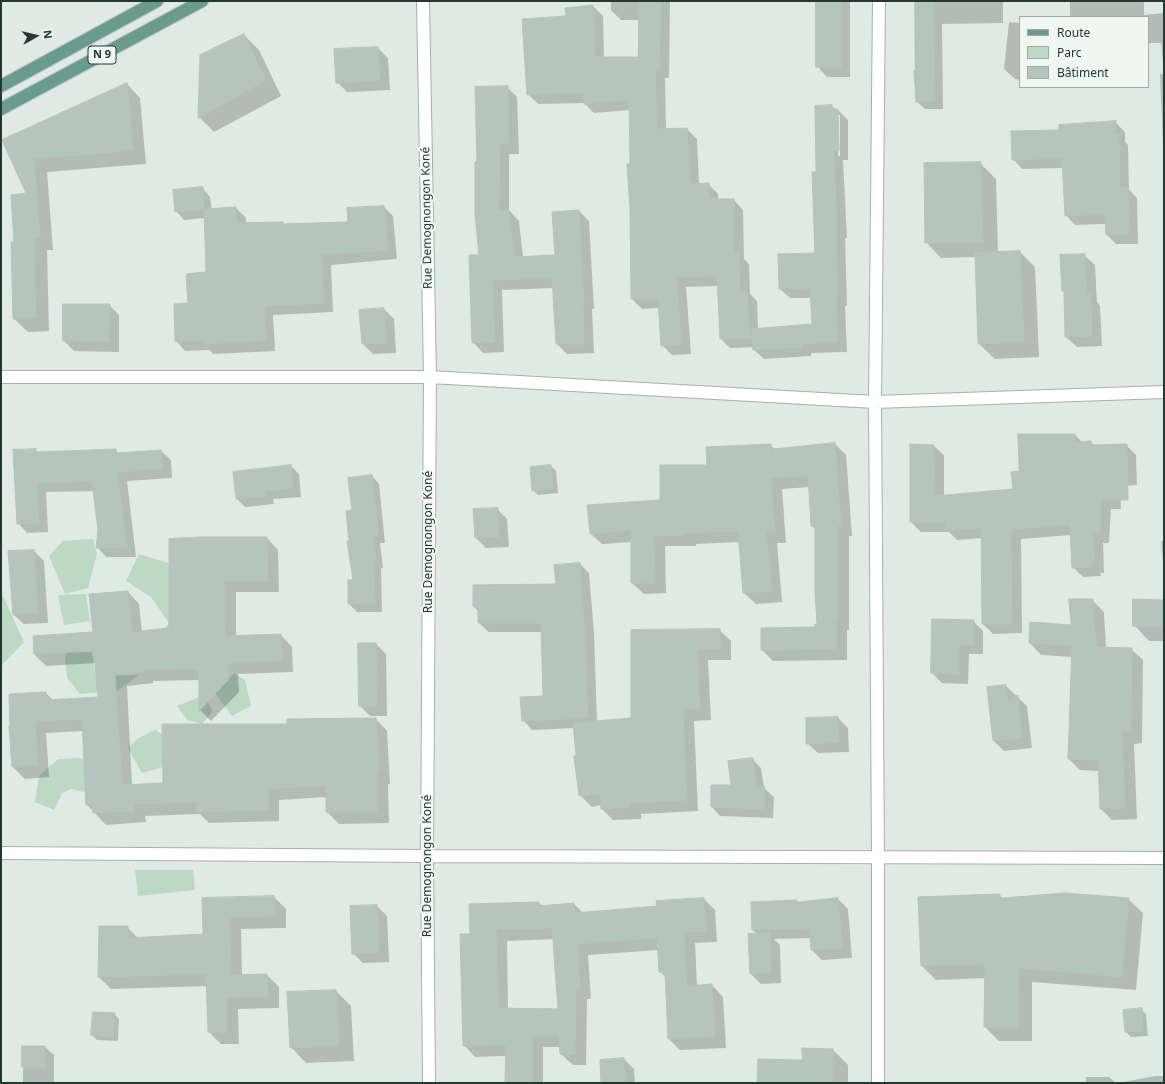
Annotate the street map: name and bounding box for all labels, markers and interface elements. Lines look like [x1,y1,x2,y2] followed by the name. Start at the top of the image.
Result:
[16,16,56,56] north arrow
[1019,16,1149,88] legend
[1057,24,1090,41] text: Route
[40,29,56,40] text: N
[1057,44,1081,61] text: Parc
[88,46,116,64] road number: N 9
[1057,64,1109,81] text: Bâtiment
[419,147,435,289] street label: Rue Demognongon Koné
[422,471,436,613] street label: Rue Demognongon Koné
[421,795,435,937] street label: Rue Demognongon Koné

